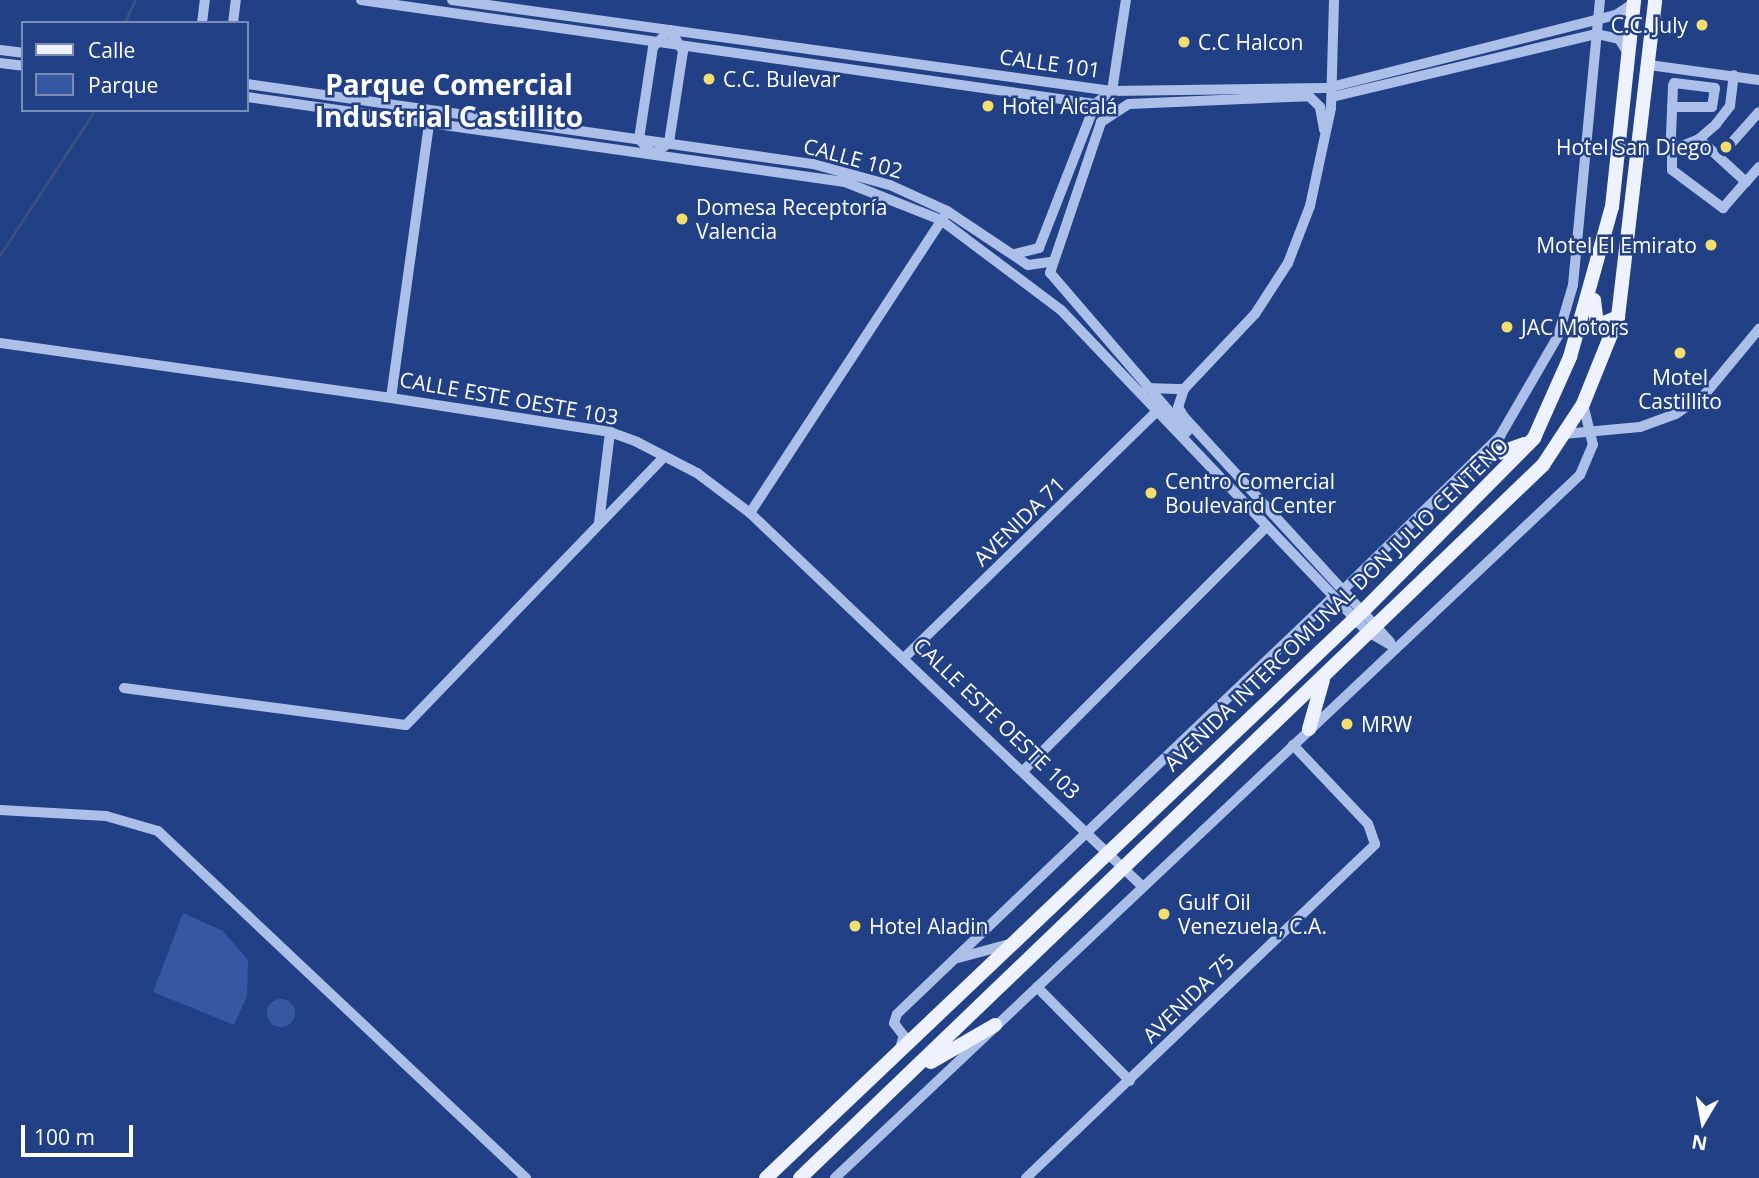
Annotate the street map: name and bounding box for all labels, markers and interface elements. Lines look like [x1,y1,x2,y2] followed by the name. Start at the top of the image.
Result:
[1611,12,1688,38] place label: C.C. July
[1694,17,1710,33] marker: C.C. July
[21,21,248,112] legend
[1198,29,1303,55] place label: C.C Halcon
[1176,34,1192,50] marker: C.C Halcon
[88,36,135,64] text: Calle
[998,43,1102,83] street label: CALLE 101
[723,66,840,92] place label: C.C. Bulevar
[315,67,583,133] district label: Parque Comercial Industrial Castillito
[88,71,158,99] text: Parque
[701,71,717,87] marker: C.C. Bulevar
[1002,93,1117,119] place label: Hotel Alcalá
[980,98,996,114] marker: Hotel Alcalá
[801,133,905,183] street label: CALLE 102
[1556,134,1712,160] place label: Hotel San Diego
[1718,139,1734,155] marker: Hotel San Diego
[696,194,887,244] place label: Domesa Receptoría Valencia
[674,211,690,227] marker: Domesa Receptoría Valencia
[1536,232,1697,258] place label: Motel El Emirato
[1703,237,1719,253] marker: Motel El Emirato
[1521,314,1629,340] place label: JAC Motors
[1499,319,1515,335] marker: JAC Motors
[1672,345,1688,361] marker: Motel Castillito
[1638,364,1722,414] place label: Motel Castillito
[398,366,620,430] street label: CALLE ESTE OESTE 103
[1159,432,1513,776] street label: AVENIDA INTERCOMUNAL DON JULIO CENTENO
[1165,468,1336,518] place label: Centro Comercial Boulevard Center
[968,471,1070,571] street label: AVENIDA 71
[1143,485,1159,501] marker: Centro Comercial Boulevard Center
[909,632,1085,804] street label: CALLE ESTE OESTE 103
[1361,711,1412,737] place label: MRW
[1339,716,1355,732] marker: MRW
[1178,889,1327,939] place label: Gulf Oil Venezuela, C.A.
[1156,906,1172,922] marker: Gulf Oil Venezuela, C.A.
[869,913,988,939] place label: Hotel Aladin
[847,918,863,934] marker: Hotel Aladin
[1137,948,1239,1048] street label: AVENIDA 75
[1668,1087,1738,1157] north arrow
[24,1112,136,1156] scale bar
[34,1123,95,1151] text: 100 m
[1689,1129,1709,1157] text: N

